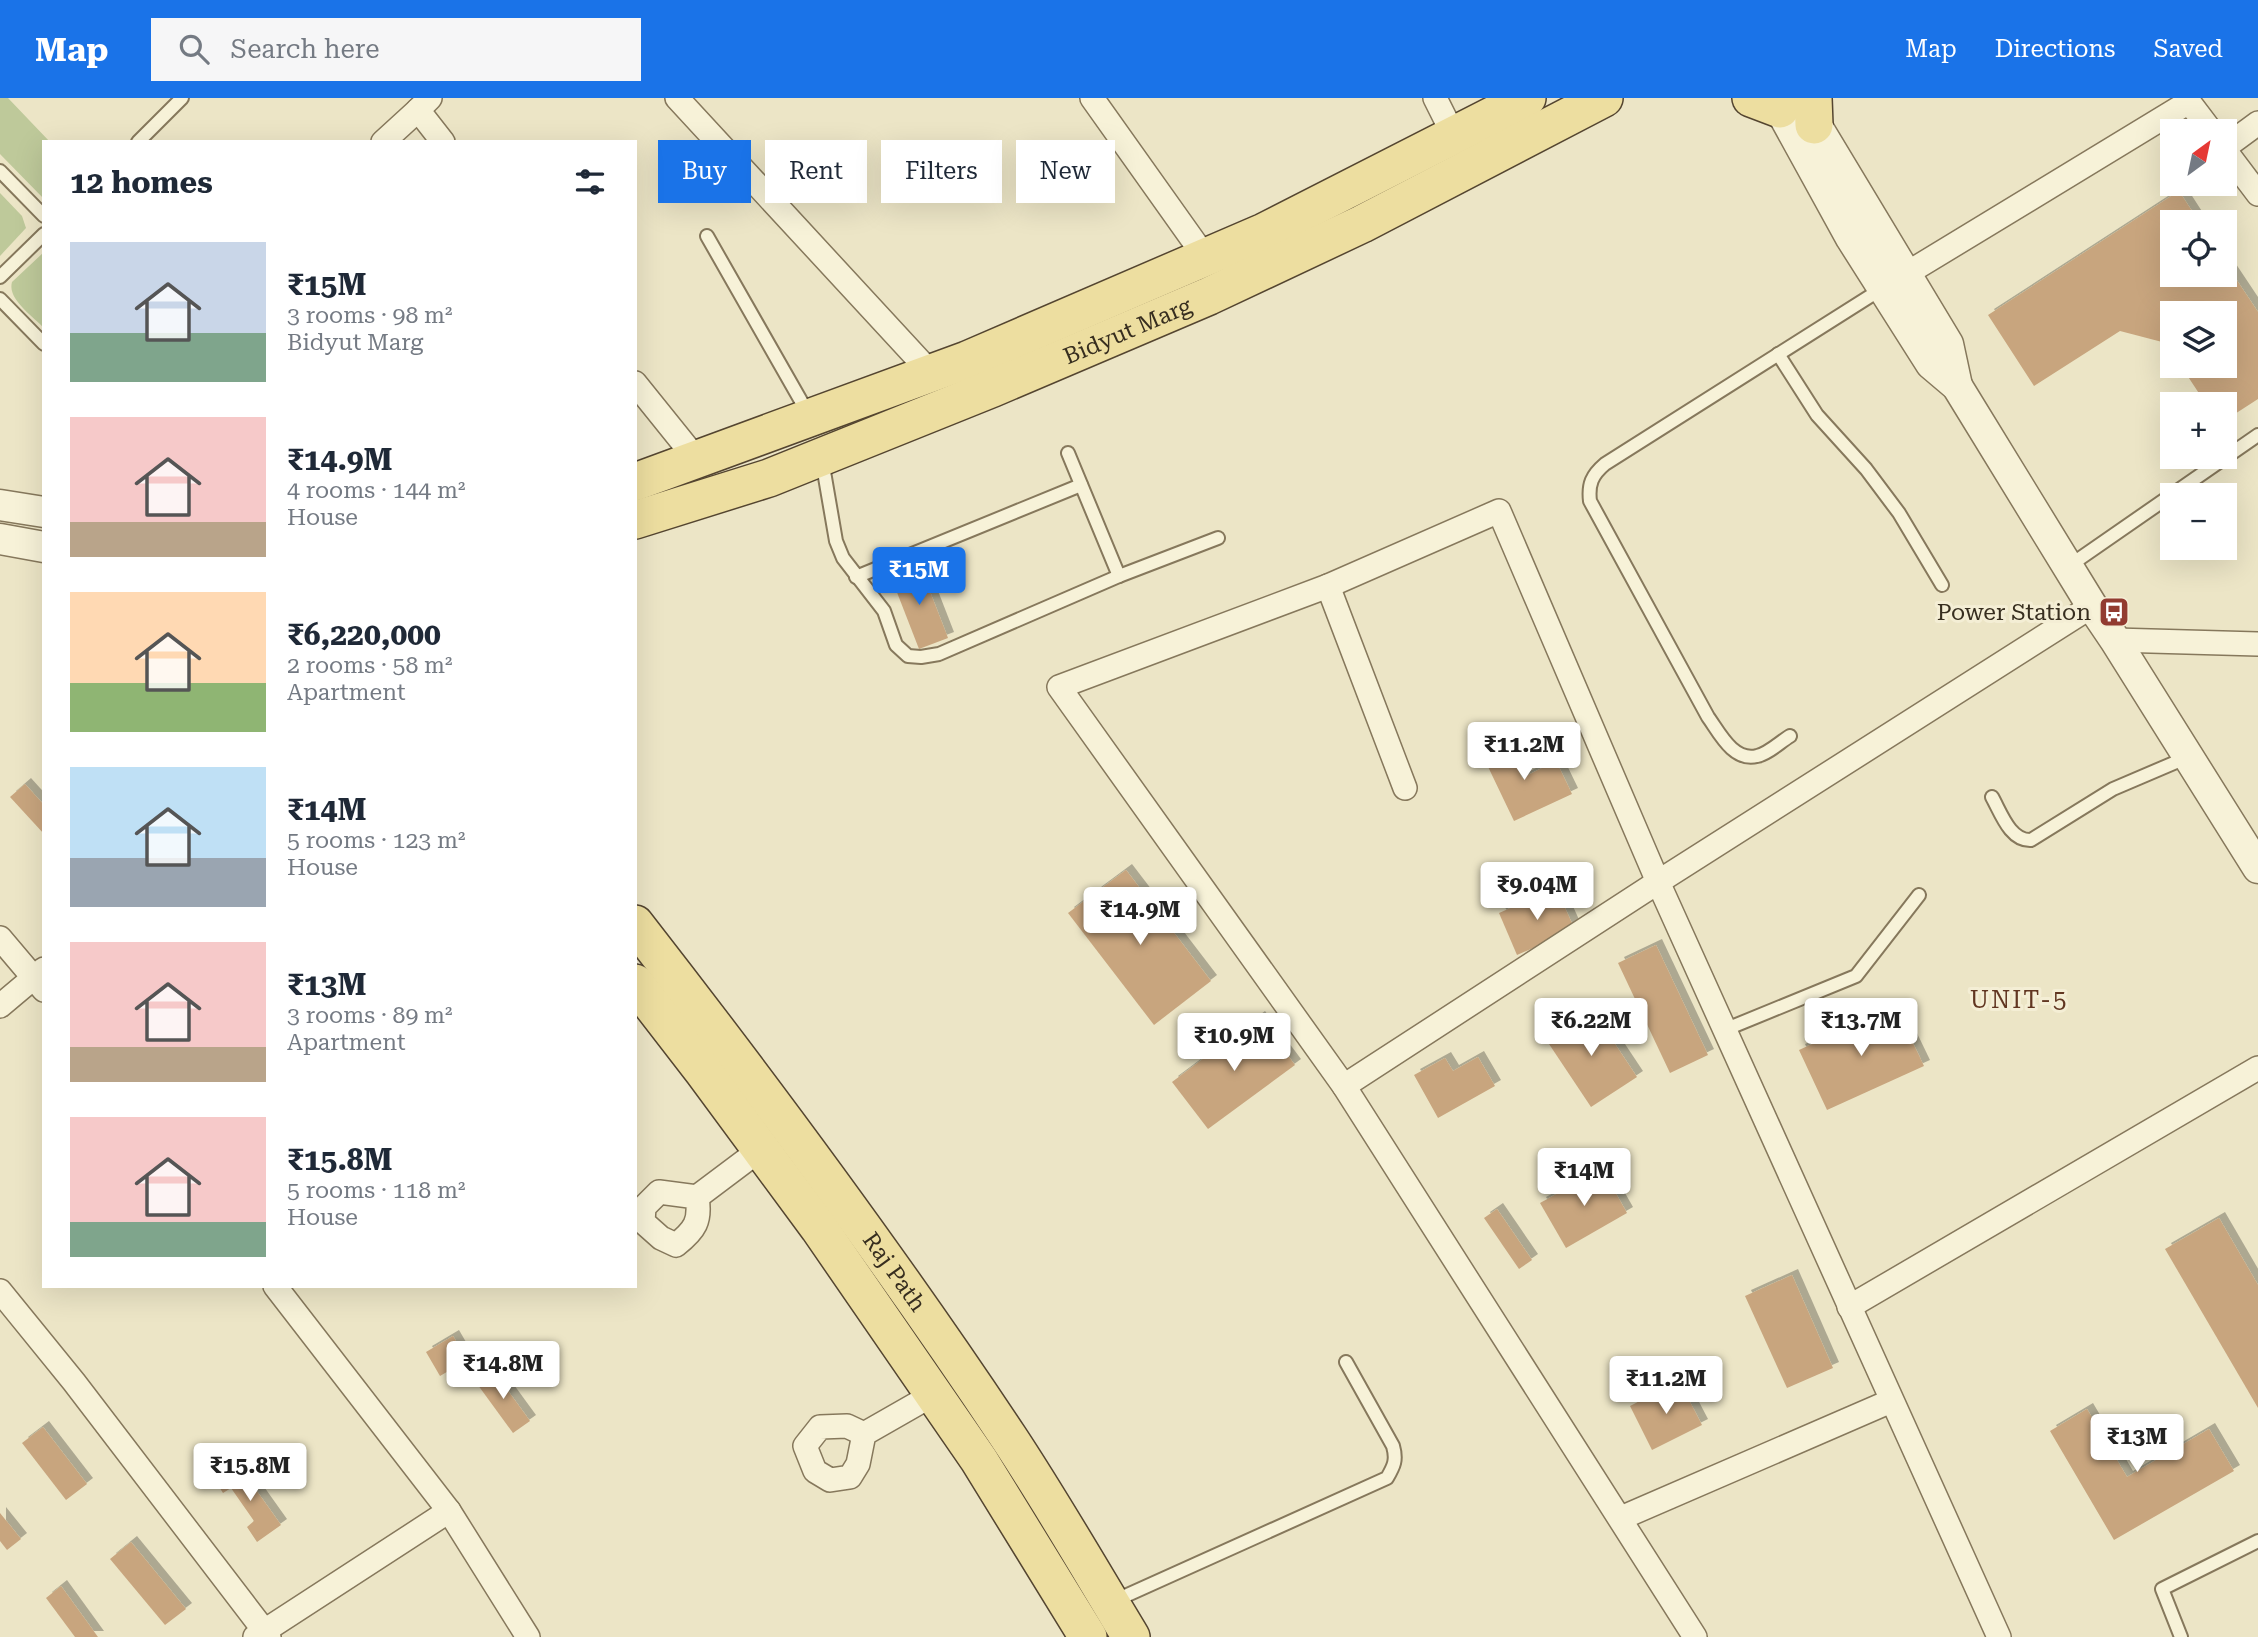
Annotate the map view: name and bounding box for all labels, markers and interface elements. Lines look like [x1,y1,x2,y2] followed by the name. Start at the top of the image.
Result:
[151,18,641,81] search box
[35,30,109,69] text: Map
[175,30,213,68] icon: search
[231,34,380,64] text: Search here
[1905,35,1957,63] text: Map
[1995,35,2115,63] text: Directions
[2153,35,2223,63] text: Saved
[2160,119,2236,196] north arrow
[2160,119,2237,560] map controls
[658,140,751,203] chip: Buy
[765,140,867,203] chip: Rent
[881,140,1002,203] chip: Filters
[1016,140,1115,203] chip: New
[571,163,609,201] icon: filters
[70,165,213,200] text: 12 homes
[2160,210,2237,287] button: locate
[287,267,366,302] text: ₹15M
[126,270,210,354] icon: home
[1060,292,1196,370] street label: Bidyut Marg
[2160,301,2237,378] button: layers
[287,302,453,329] text: 3 rooms · 98 m²
[287,329,423,356] text: Bidyut Marg
[2160,392,2237,469] button: +
[287,442,393,477] text: ₹14.9M
[126,445,210,529] icon: home
[287,477,465,504] text: 4 rooms · 144 m²
[2160,483,2237,560] button: −
[287,504,358,531] text: House
[878,547,960,607] pin: ₹15M
[889,556,949,583] text: ₹15M
[2097,595,2131,629] bus stop icon: Power Station
[1937,599,2091,626] place label: Power Station
[287,617,441,652] text: ₹6,220,000
[126,620,210,704] icon: home
[287,652,453,679] text: 2 rooms · 58 m²
[287,679,406,706] text: Apartment
[1467,722,1581,782] pin: ₹11.2M
[1484,731,1564,758] text: ₹11.2M
[287,792,366,827] text: ₹14M
[126,795,210,879] icon: home
[287,827,465,854] text: 5 rooms · 123 m²
[287,854,358,881] text: House
[1480,862,1594,922] pin: ₹9.04M
[1497,871,1577,898] text: ₹9.04M
[1083,888,1197,947] pin: ₹14.9M
[1100,896,1180,923] text: ₹14.9M
[287,967,366,1002] text: ₹13M
[126,970,210,1054] icon: home
[1970,986,2068,1014] district label: UNIT-5
[1534,998,1648,1058] pin: ₹6.22M
[1804,998,1918,1058] pin: ₹13.7M
[287,1002,453,1029] text: 3 rooms · 89 m²
[1551,1007,1631,1034] text: ₹6.22M
[1821,1007,1901,1034] text: ₹13.7M
[1177,1014,1291,1073] pin: ₹10.9M
[1194,1022,1274,1049] text: ₹10.9M
[287,1029,406,1056] text: Apartment
[287,1142,393,1177] text: ₹15.8M
[126,1145,210,1229] icon: home
[1543,1148,1625,1208] pin: ₹14M
[1554,1157,1614,1184] text: ₹14M
[287,1177,465,1204] text: 5 rooms · 118 m²
[287,1204,358,1231] text: House
[857,1227,932,1317] street label: Raj Path
[446,1342,560,1401] pin: ₹14.8M
[463,1350,543,1377] text: ₹14.8M
[1609,1356,1723,1416] pin: ₹11.2M
[1626,1365,1706,1392] text: ₹11.2M
[2096,1414,2178,1474] pin: ₹13M
[2107,1423,2167,1450] text: ₹13M
[193,1444,307,1503] pin: ₹15.8M
[210,1452,290,1479] text: ₹15.8M

